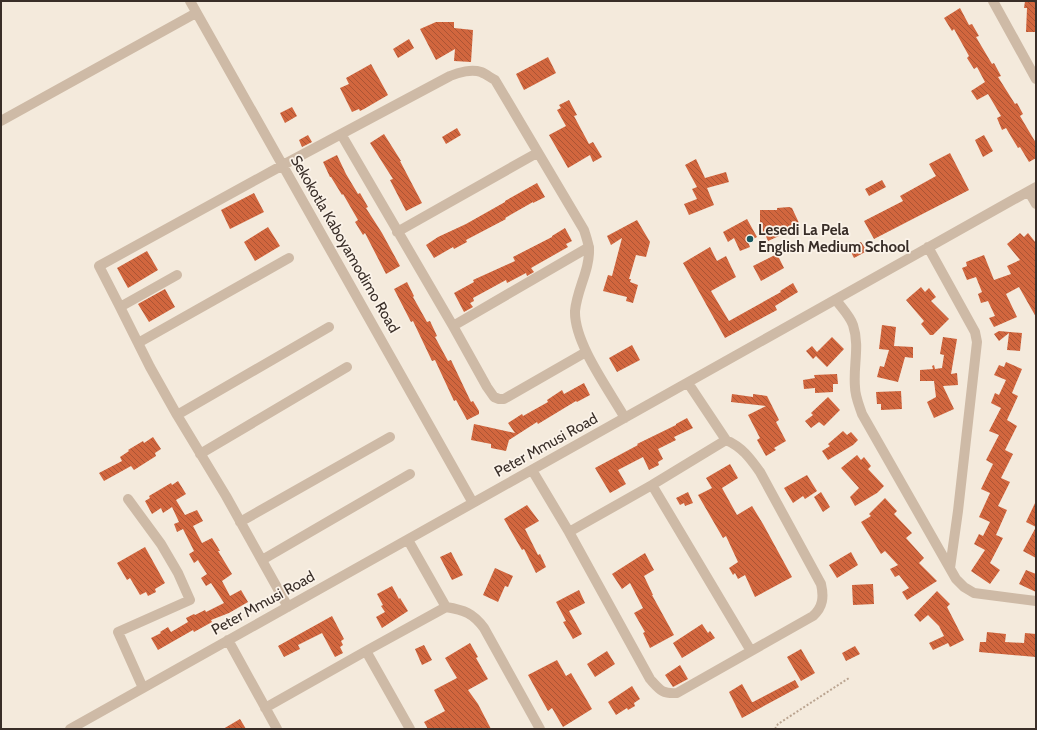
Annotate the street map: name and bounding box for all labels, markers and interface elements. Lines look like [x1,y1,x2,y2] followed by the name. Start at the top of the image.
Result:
[287,152,403,336] street label: Sekokotla Kaboyamodimo Road
[758,221,910,256] place label: Lesedi La Pela English Medium School
[745,234,755,244] marker: Lesedi La Pela English Medium School
[491,409,601,481] street label: Peter Mmusi Road
[208,567,318,639] street label: Peter Mmusi Road

